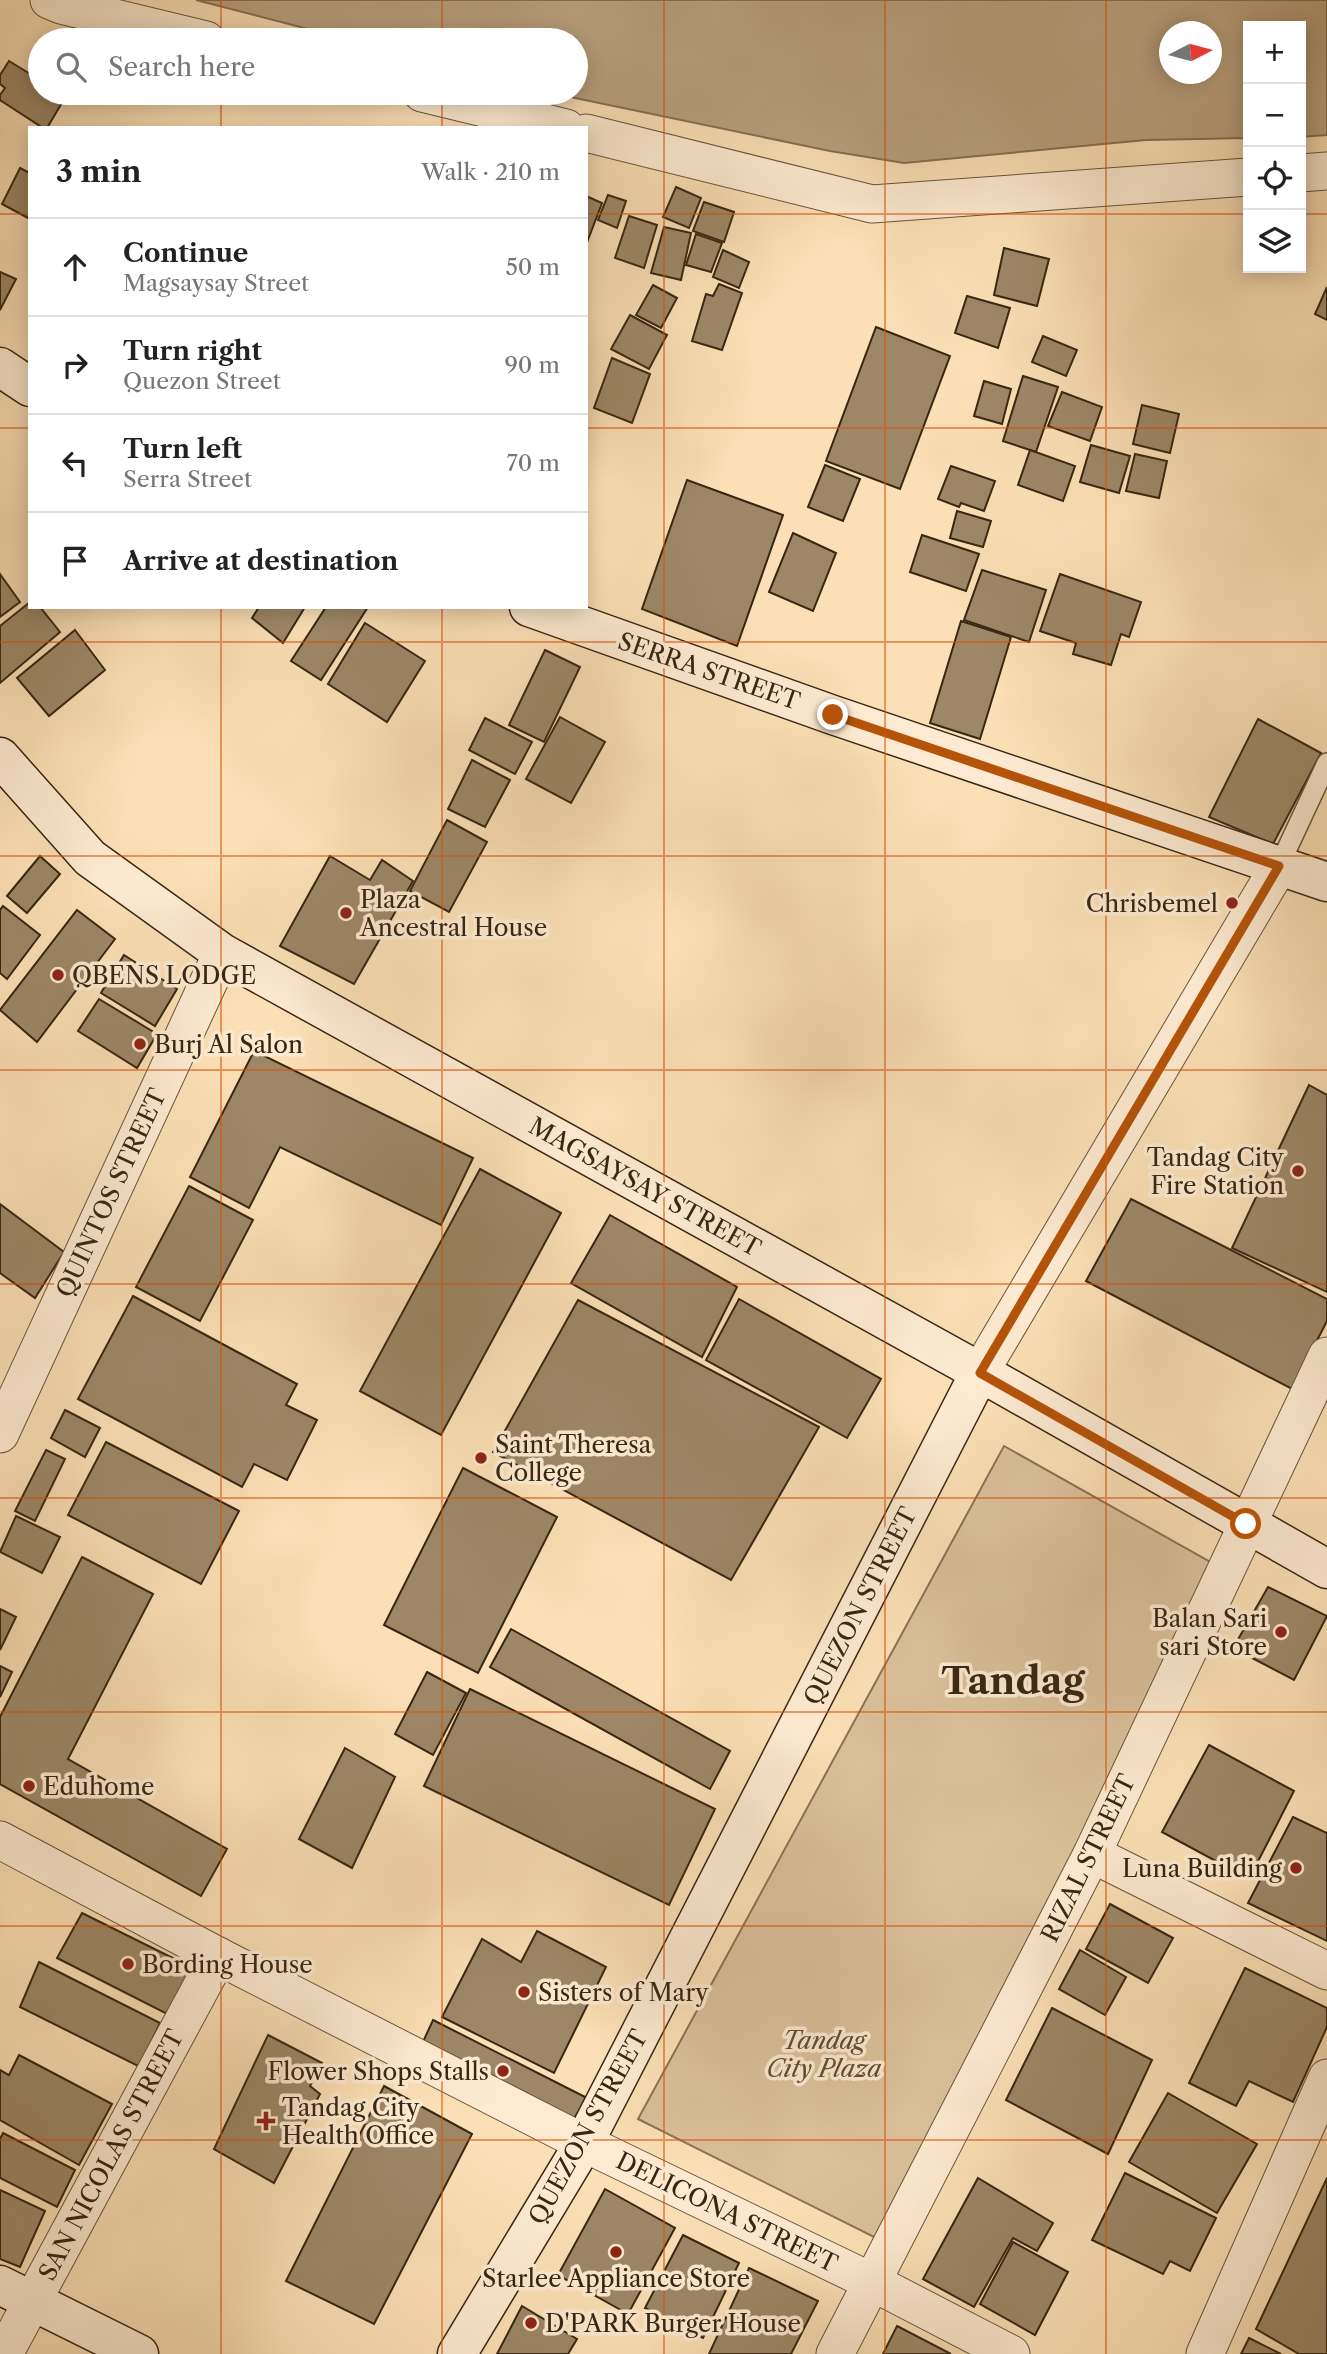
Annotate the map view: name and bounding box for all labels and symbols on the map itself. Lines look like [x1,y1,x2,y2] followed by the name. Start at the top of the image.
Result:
[1159,21,1222,84] north arrow
[614,626,804,716] street label: SERRA STREET
[817,699,848,730] route end
[359,885,547,942] place label: Plaza Ancestral House
[1086,889,1218,918] place label: Chrisbemel
[1224,895,1240,911] marker: Chrisbemel
[338,905,354,921] marker: Plaza Ancestral House
[72,961,256,990] place label: QBENS LODGE
[50,967,66,983] marker: QBENS LODGE
[154,1030,303,1059] place label: Burj Al Salon
[132,1036,148,1052] marker: Burj Al Salon
[50,1084,172,1302] street label: QUINTOS STREET
[524,1111,766,1263] street label: MAGSAYSAY STREET
[1147,1143,1285,1200] place label: Tandag City Fire Station
[1290,1163,1306,1179] marker: Tandag City Fire Station
[495,1430,652,1487] place label: Saint Theresa College
[473,1450,489,1466] marker: Saint Theresa College
[798,1502,922,1710] street label: QUEZON STREET
[1230,1508,1261,1539] route start
[1152,1604,1267,1661] place label: Balan Sari sari Store
[1273,1624,1289,1640] marker: Balan Sari sari Store
[941,1657,1086,1704] district label: Tandag
[1035,1769,1141,1947] street label: RIZAL STREET
[43,1772,154,1801] place label: Eduhome
[21,1778,37,1794] marker: Eduhome
[1122,1854,1282,1883] place label: Luna Building
[1288,1860,1304,1876] marker: Luna Building
[142,1950,313,1979] place label: Bording House
[120,1956,136,1972] marker: Bording House
[538,1978,709,2007] place label: Sisters of Mary
[516,1984,532,2000] marker: Sisters of Mary
[32,2025,190,2285] street label: SAN NICOLAS STREET
[522,2025,654,2229] street label: QUEZON STREET
[766,2026,882,2083] park label: Tandag City Plaza
[268,2057,489,2086] place label: Flower Shops Stalls
[495,2063,511,2079] marker: Flower Shops Stalls
[282,2093,434,2150] place label: Tandag City Health Office
[256,2111,276,2131] marker: Tandag City Health Office
[612,2146,842,2278] street label: DELICONA STREET
[608,2244,624,2260] marker: Starlee Appliance Store
[482,2264,750,2293] place label: Starlee Appliance Store
[545,2309,801,2338] place label: D'PARK Burger House
[523,2315,539,2331] marker: D'PARK Burger House

